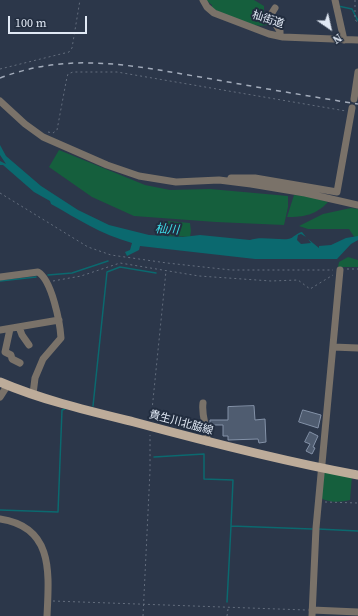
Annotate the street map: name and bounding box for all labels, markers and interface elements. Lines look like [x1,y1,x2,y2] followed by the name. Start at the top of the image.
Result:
[10,8,89,34] scale bar
[310,8,350,48] north arrow
[250,9,286,31] street label: 杣街道
[15,15,47,31] text: 100 m
[329,30,345,47] text: N
[155,222,179,238] water label: 杣川
[147,408,215,438] street label: 貴生川北脇線

